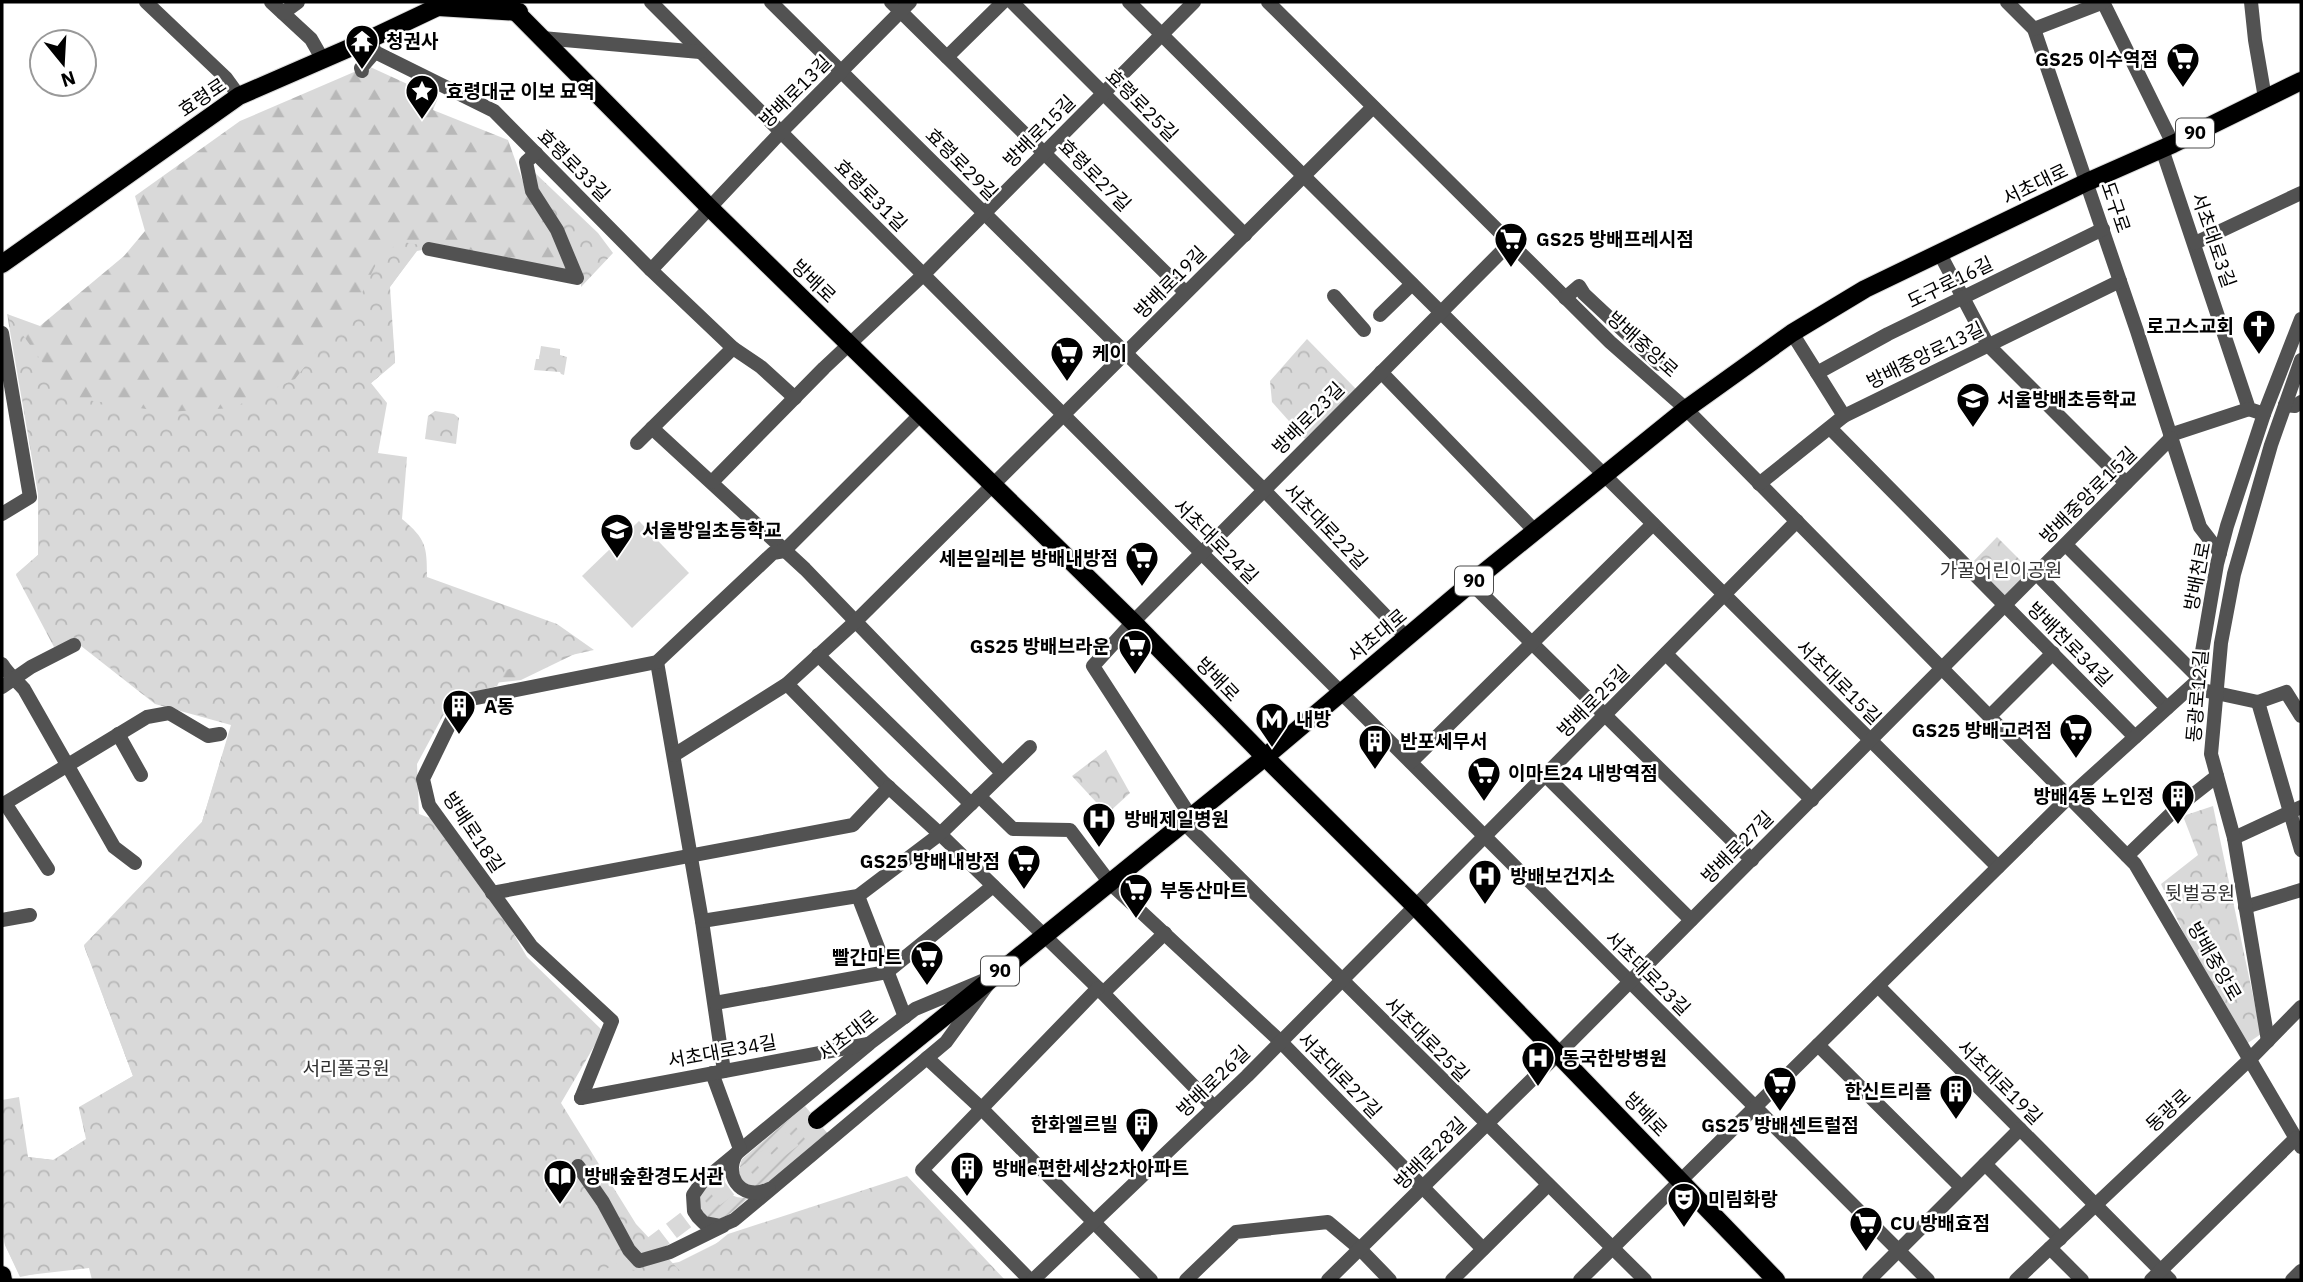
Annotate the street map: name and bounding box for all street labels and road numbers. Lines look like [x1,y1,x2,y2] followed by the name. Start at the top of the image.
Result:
[754,50,836,132] street label: 방배로13길
[1101,64,1183,146] street label: 효령로25길
[174,72,230,122] street label: 효령로
[998,90,1080,172] street label: 방배로15길
[2176,118,2214,148] road number: 90
[921,123,1003,205] street label: 효령로29길
[533,124,615,206] street label: 효령로33길
[1054,134,1136,216] street label: 효령로27길
[830,154,912,236] street label: 효령로31길
[1998,158,2072,210] street label: 서초대로
[2096,178,2136,236] street label: 도구로
[2187,189,2241,291] street label: 서초대로3길
[1129,241,1211,323] street label: 방배로19길
[1903,251,1997,313] street label: 도구로16길
[787,254,841,308] street label: 방배로
[1602,306,1684,382] street label: 방배중앙로
[1862,316,1988,394] street label: 방배중앙로13길
[1267,377,1349,459] street label: 방배로23길
[2034,441,2142,549] street label: 방배중앙로15길
[1279,478,1373,574] street label: 서초대로22길
[1169,494,1263,588] street label: 서초대로24길
[2179,539,2215,613] street label: 방배천로
[1455,566,1493,596] road number: 90
[2023,597,2117,691] street label: 방배천로34길
[1343,603,1411,667] street label: 서초대로
[1792,635,1886,729] street label: 서초대로15길
[2181,649,2213,743] street label: 동광로12길
[1191,652,1245,706] street label: 방배로
[1552,660,1634,742] street label: 방배로25길
[438,787,510,877] street label: 방배로18길
[1696,806,1778,888] street label: 방배로27길
[2183,917,2247,1005] street label: 방배중앙로
[1601,926,1695,1020] street label: 서초대로23길
[981,956,1019,986] road number: 90
[1380,992,1474,1086] street label: 서초대로25길
[813,1004,883,1066] street label: 서초대로
[1293,1027,1387,1123] street label: 서초대로27길
[666,1030,778,1072] street label: 서초대로34길
[1953,1035,2047,1129] street label: 서초대로19길
[1171,1040,1255,1122] street label: 방배로26길
[2141,1083,2195,1137] street label: 동광로
[1619,1087,1673,1141] street label: 방배로
[1389,1112,1471,1194] street label: 방배로28길

